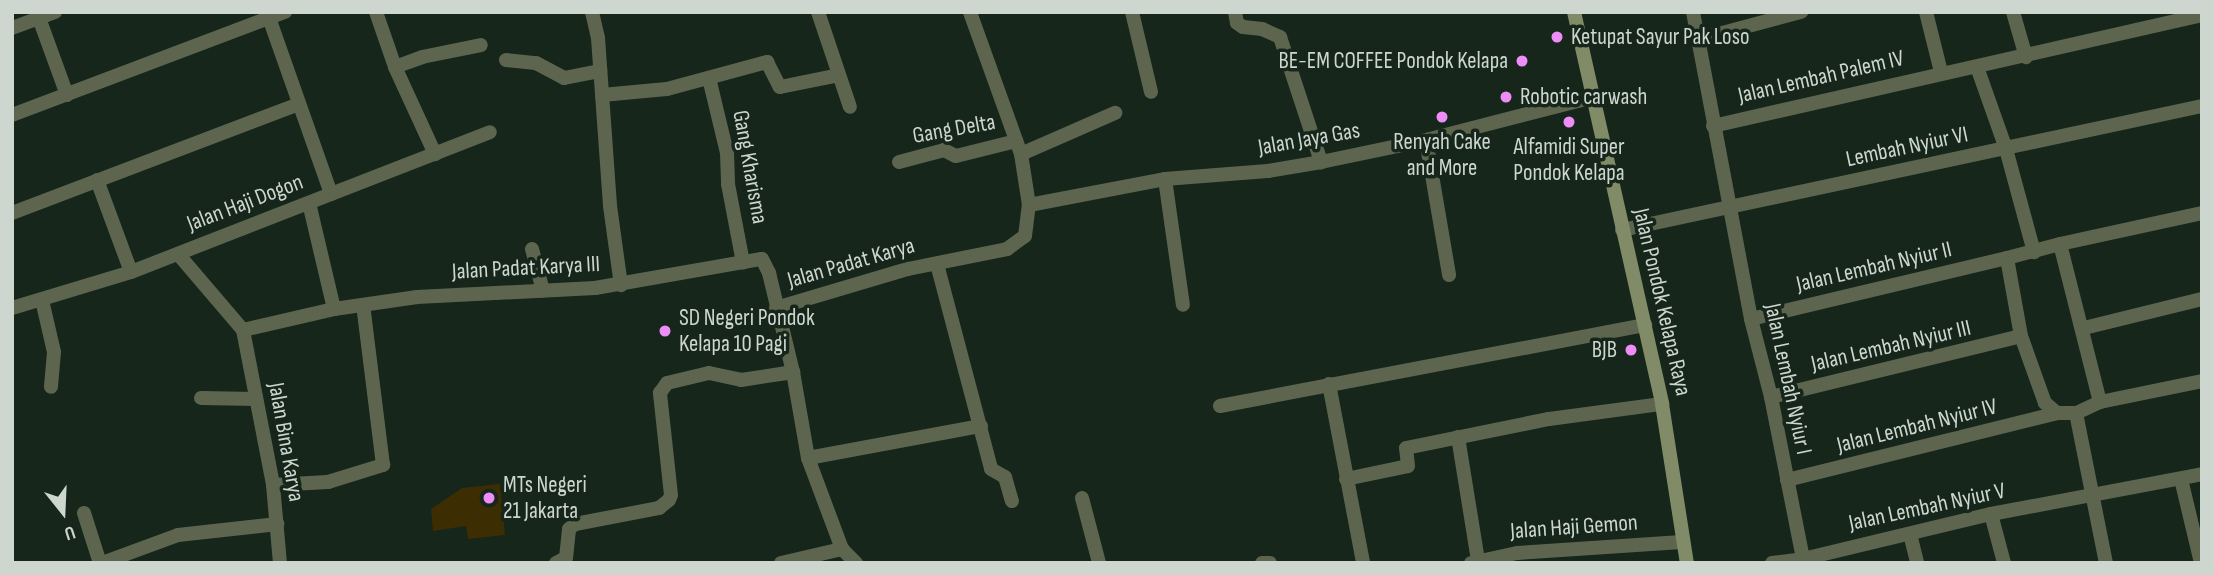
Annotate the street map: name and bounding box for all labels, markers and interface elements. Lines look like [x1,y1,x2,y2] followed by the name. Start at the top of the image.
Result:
[1571,23,1749,51] place label: Ketupat Sayur Pak Loso
[1549,29,1565,45] marker: Ketupat Sayur Pak Loso
[1735,44,1907,110] street label: Jalan Lembah Palem IV
[1279,47,1508,75] place label: BE-EM COFFEE Pondok Kelapa
[1514,53,1530,69] marker: BE-EM COFFEE Pondok Kelapa
[1520,83,1647,111] place label: Robotic carwash
[1498,89,1514,105] marker: Robotic carwash
[726,108,774,226] street label: Gang Kharisma
[910,108,998,150] street label: Gang Delta
[1434,109,1450,125] marker: Renyah Cake and More
[1561,114,1577,130] marker: Alfamidi Super Pondok Kelapa
[1256,116,1362,162] street label: Jalan Jaya Gas
[1844,121,1970,173] street label: Lembah Nyiur VI
[1393,128,1491,182] place label: Renyah Cake and More
[1513,133,1625,187] place label: Alfamidi Super Pondok Kelapa
[183,168,307,238] street label: Jalan Haji Dogon
[1627,206,1697,398] street label: Jalan Pondok Kelapa Raya
[784,232,918,294] street label: Jalan Padat Karya
[1794,236,1954,298] street label: Jalan Lembah Nyiur II
[451,250,601,286] street label: Jalan Padat Karya III
[1759,301,1817,457] street label: Jalan Lembah Nyiur I
[679,304,815,358] place label: SD Negeri Pondok Kelapa 10 Pagi
[1808,314,1974,378] street label: Jalan Lembah Nyiur III
[657,323,673,339] marker: SD Negeri Pondok Kelapa 10 Pagi
[1592,336,1617,364] place label: BJB
[1623,342,1639,358] marker: BJB
[262,380,310,504] street label: Jalan Bina Karya
[1834,393,2000,459] street label: Jalan Lembah Nyiur IV
[503,471,587,525] place label: MTs Negeri 21 Jakarta
[28,477,98,547] north arrow
[1846,477,2008,537] street label: Jalan Lembah Nyiur V
[481,490,497,506] marker: MTs Negeri 21 Jakarta
[1509,509,1639,545] street label: Jalan Haji Gemon
[61,520,78,545] text: U

